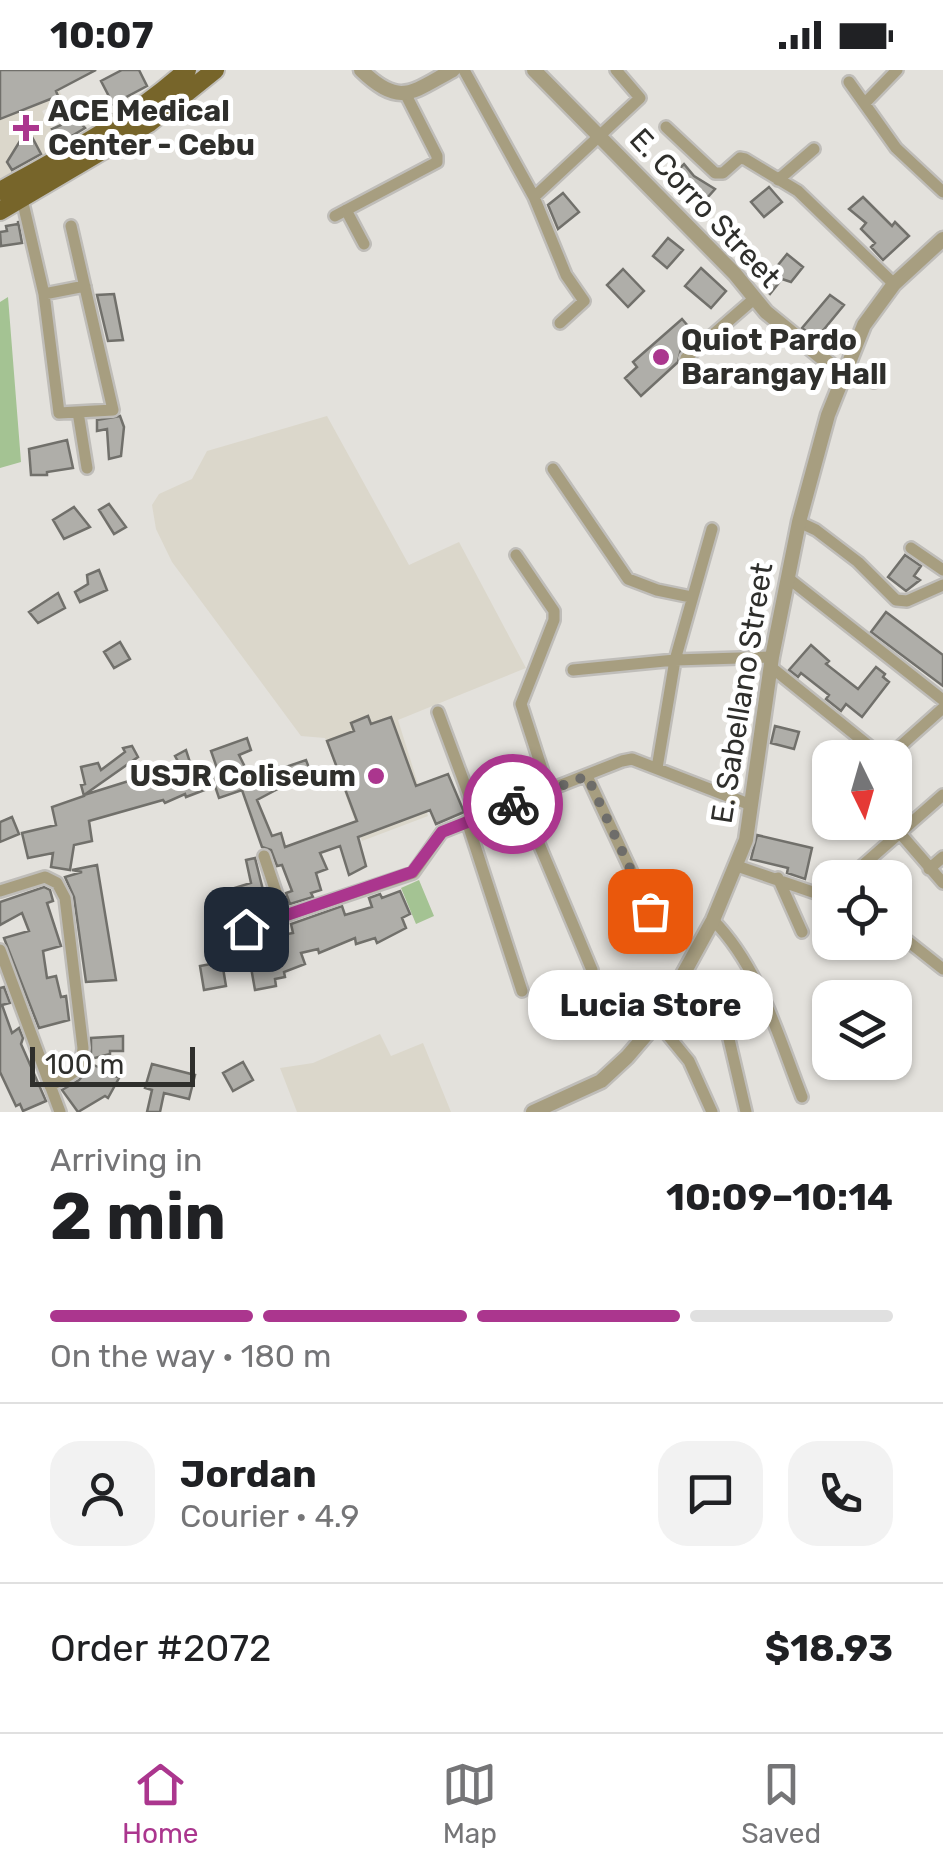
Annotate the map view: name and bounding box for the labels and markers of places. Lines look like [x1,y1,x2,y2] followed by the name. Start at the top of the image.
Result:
[48,93,255,163] place label: ACE Medical Center - Cebu
[13,115,39,141] marker: ACE Medical Center - Cebu
[681,322,887,392] place label: Quiot Pardo Barangay Hall
[650,346,672,368] marker: Quiot Pardo Barangay Hall
[129,758,356,794] place label: USJR Coliseum
[365,765,387,787] marker: USJR Coliseum
[608,869,693,954] pin
[204,887,289,972] pin
[528,971,772,1041] callout: Lucia Store

